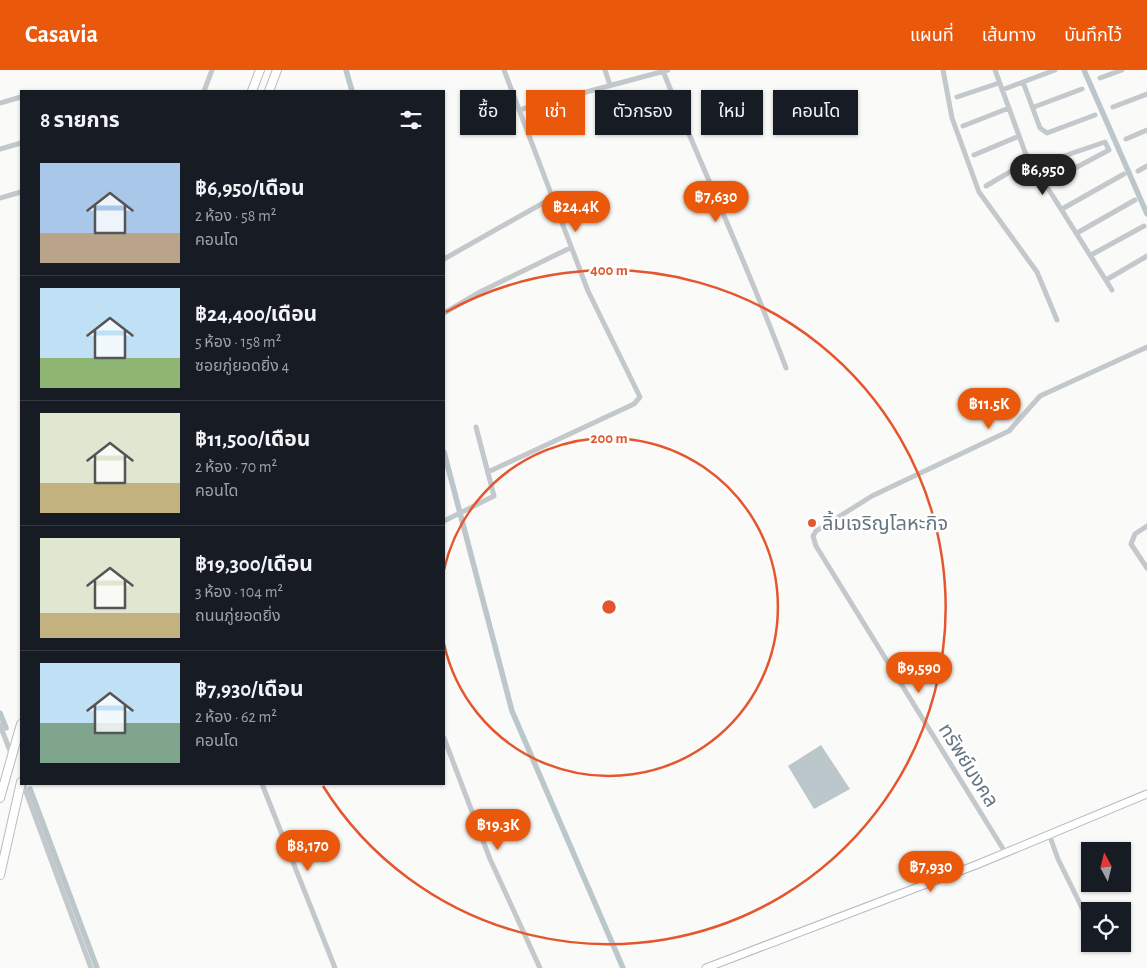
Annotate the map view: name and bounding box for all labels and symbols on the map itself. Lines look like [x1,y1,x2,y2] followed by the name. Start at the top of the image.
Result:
[1002,154,1084,196] pin: ฿6,950
[675,180,757,223] pin: ฿7,630
[535,190,617,233] pin: ฿24.4K
[590,263,628,278] text: 400 m
[948,388,1030,430] pin: ฿11.5K
[590,431,628,446] text: 200 m
[822,510,948,534] place label: ลิ้มเจริญโลหะกิจ
[806,517,818,529] marker: ลิ้มเจริญโลหะกิจ
[600,598,618,616] centre of rings
[878,652,960,694] pin: ฿9,590
[935,720,1002,811] street label: ทรัพย์มงคล
[457,808,539,851] pin: ฿19.3K
[267,830,349,872] pin: ฿8,170
[1081,842,1131,892] north arrow
[890,850,972,893] pin: ฿7,930

